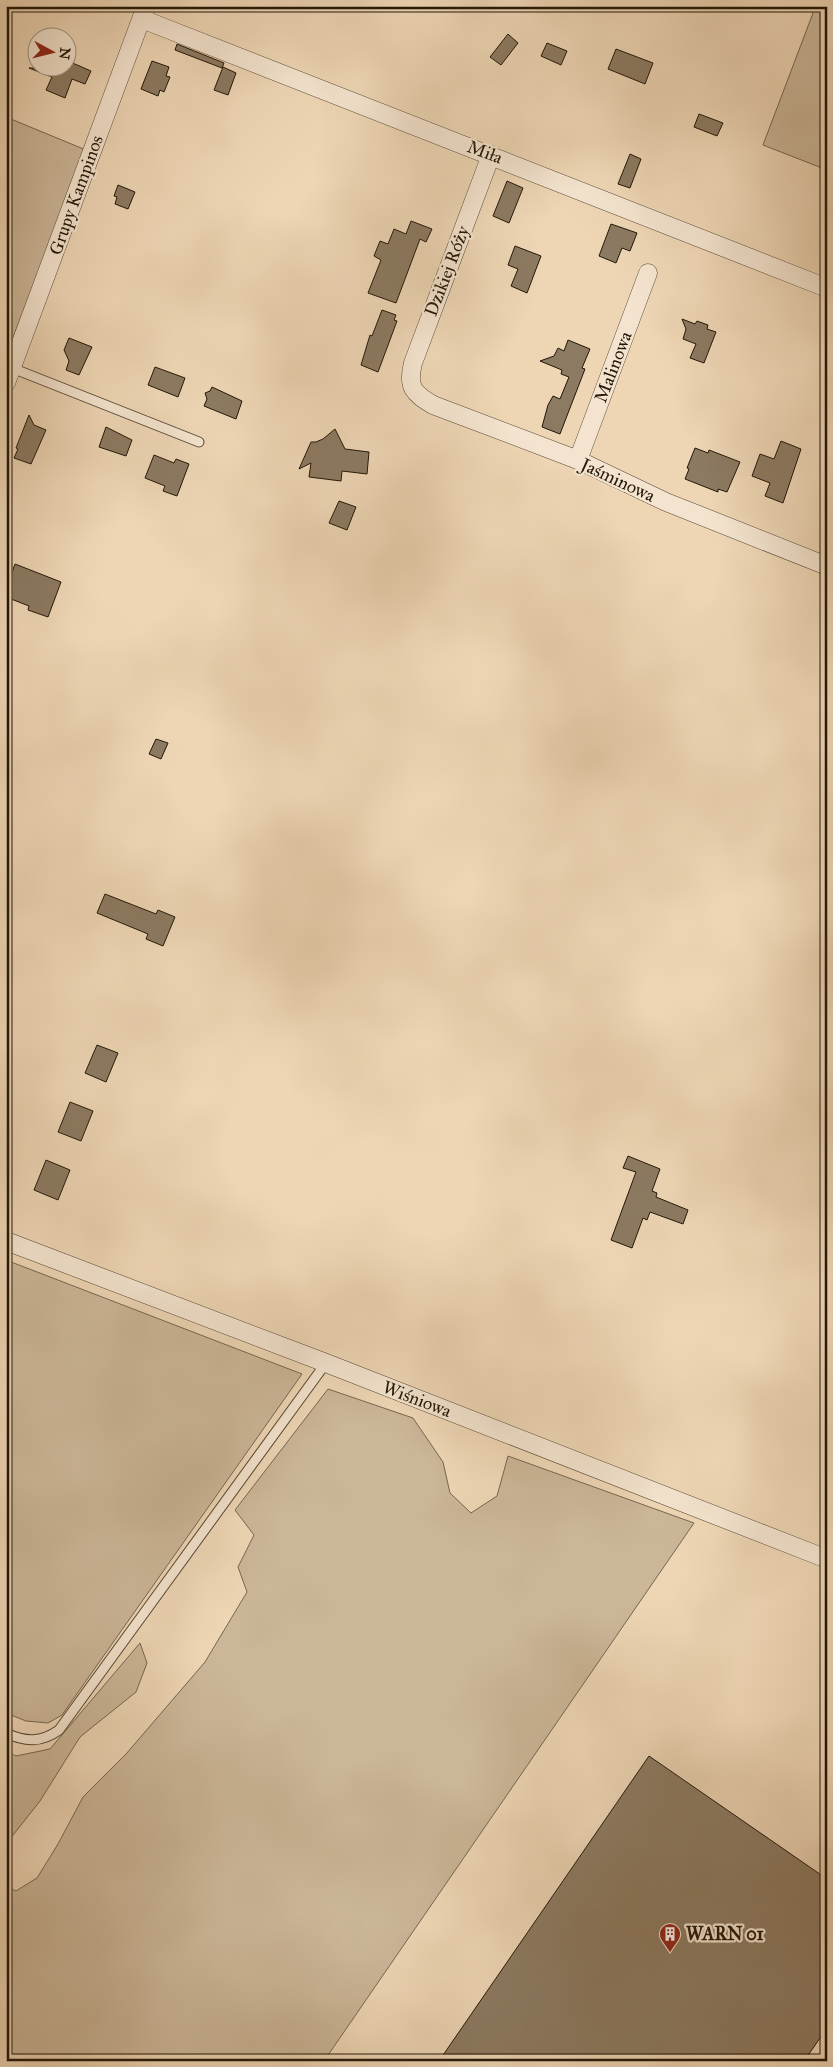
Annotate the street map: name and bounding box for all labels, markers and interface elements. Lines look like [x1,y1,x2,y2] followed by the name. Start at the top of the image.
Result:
[28,28,78,78] north arrow
[55,47,74,61] text: N
[44,132,108,258] street label: Grupy Kampinos
[464,135,506,169] street label: Miła
[420,222,474,319] street label: Dzikiej Róży
[589,328,637,406] street label: Malinowa
[575,452,659,508] street label: Jaśminowa
[380,1376,455,1422] street label: Wiśniowa
[658,1922,682,1953] building icon: WARN 01
[686,1923,764,1945] place label: WARN 01

